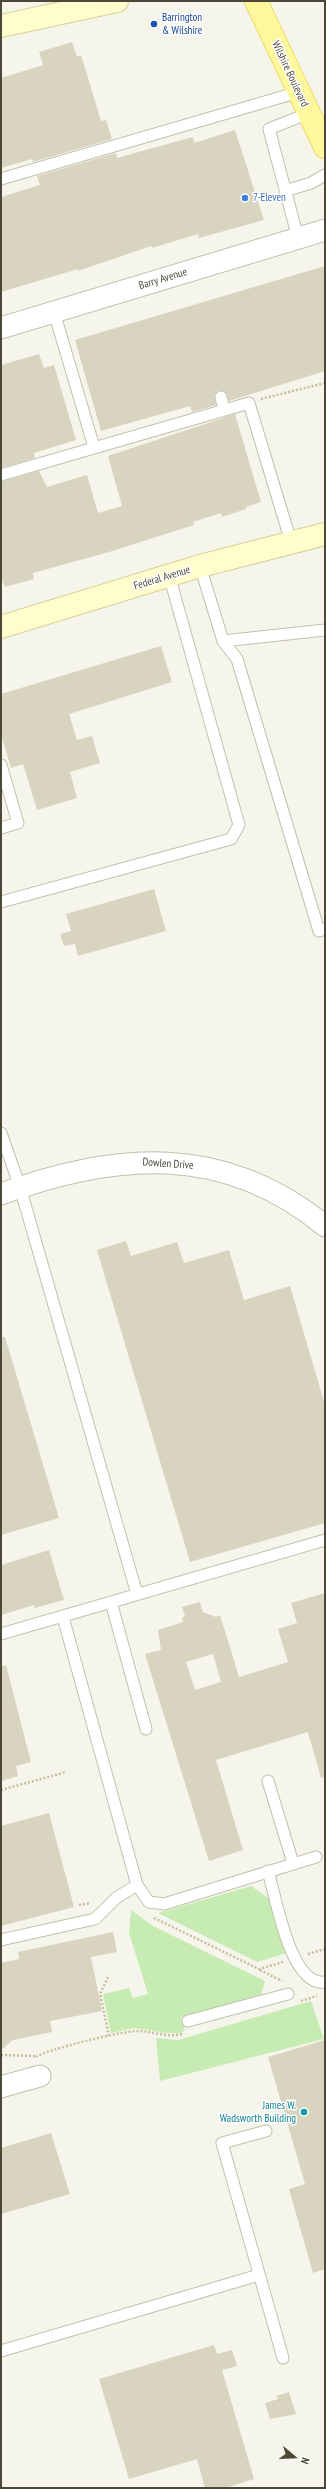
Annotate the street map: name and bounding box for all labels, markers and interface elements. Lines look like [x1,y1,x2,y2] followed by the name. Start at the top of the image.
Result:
[162,11,202,37] place label: Barrington & Wilshire
[149,19,159,29] marker: Barrington & Wilshire
[269,39,311,109] street label: Wilshire Boulevard
[253,191,286,205] place label: 7-Eleven
[240,193,250,203] marker: 7-Eleven
[137,265,189,293] street label: Barry Avenue
[132,563,192,593] street label: Federal Avenue
[142,1156,194,1172] street label: Dowlen Drive
[220,2099,296,2125] place label: James W. Wadsworth Building
[299,2107,309,2117] marker: James W. Wadsworth Building
[274,2437,314,2477] north arrow
[298,2456,313,2466] text: N

